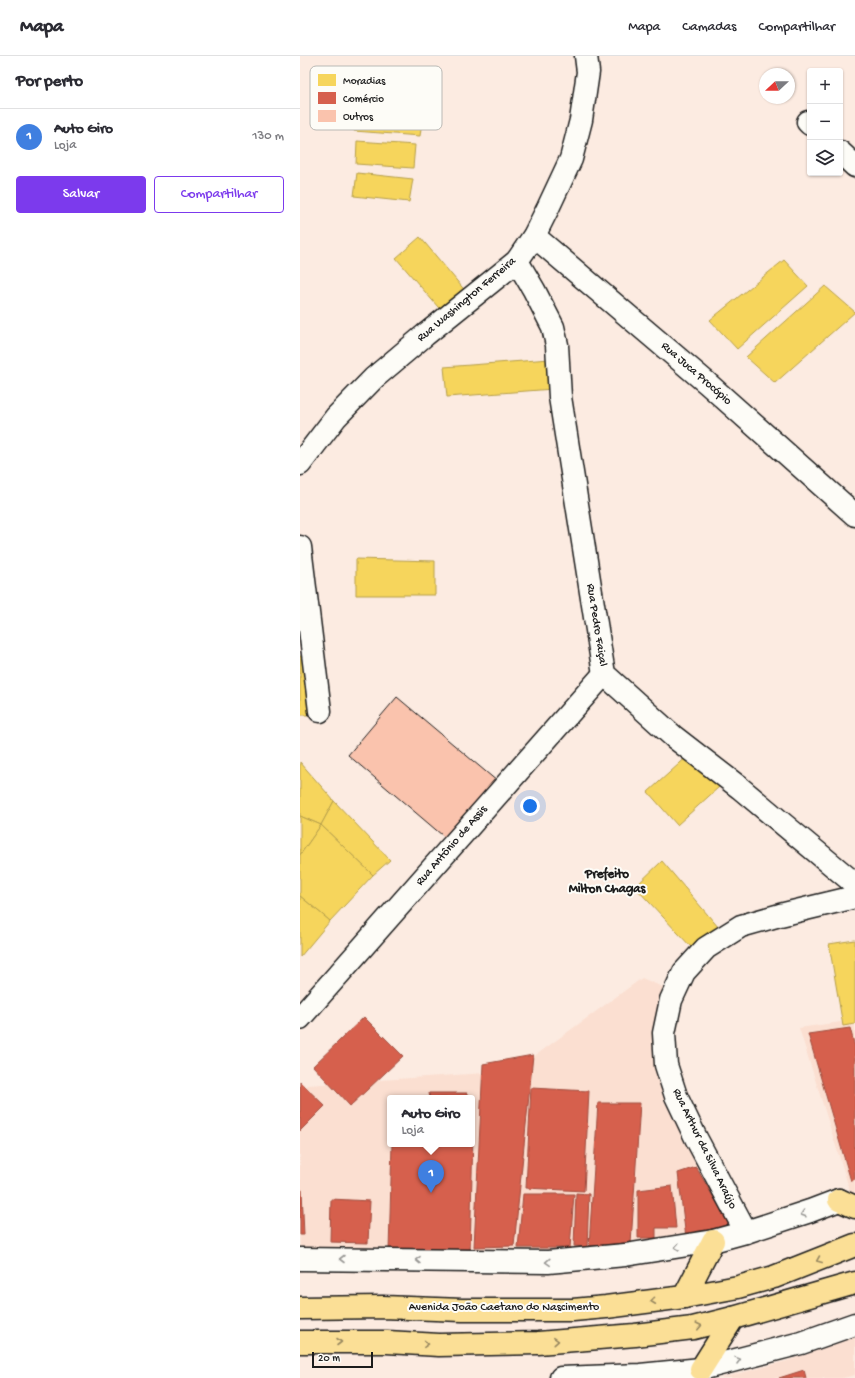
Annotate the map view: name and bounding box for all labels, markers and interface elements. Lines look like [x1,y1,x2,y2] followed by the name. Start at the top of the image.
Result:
[20,16,64,39] text: Mapa
[628,19,660,36] text: Mapa
[682,19,737,36] text: Camadas
[759,19,835,36] text: Compartilhar
[310,66,442,130] legend
[759,68,795,104] north arrow
[807,68,843,176] map controls
[807,68,843,104] button: +
[16,72,83,92] text: Por perto
[343,76,386,88] text: Moradias
[343,94,384,106] text: Comércio
[807,104,843,140] button: −
[343,112,374,124] text: Outros
[54,120,113,138] text: Auto Giro
[26,129,32,144] text: 1
[252,129,284,144] text: 130 m
[54,138,77,153] text: Loja
[807,140,843,176] button: layers
[16,176,146,213] button: Salvar
[154,176,284,213] button: Compartilhar
[415,254,519,345] street label: Rua Washington Ferreira
[658,339,734,409] street label: Rua Juca Procópio
[583,583,609,668] street label: Rua Pedro Faiçal
[520,796,540,816] your location
[413,803,491,889] street label: Rua Antônio de Assis
[569,866,647,897] district label: Prefeito Milton Chagas
[669,1086,739,1212] street label: Rua Arthur da Silva Araújo
[387,1095,475,1147] popup
[401,1105,461,1123] text: Auto Giro
[401,1123,424,1138] text: Loja
[418,1160,444,1193] pin: 1
[799,1209,806,1217] one-way arrow
[674,1242,680,1251] one-way arrow
[339,1255,345,1263] one-way arrow
[816,1255,824,1263] one-way arrow
[415,1256,421,1264] one-way arrow
[545,1258,551,1266] one-way arrow
[650,1297,656,1306] one-way arrow
[409,1301,599,1315] street label: Avenida João Caetano do Nascimento
[696,1323,702,1331] one-way arrow
[553,1337,559,1346] one-way arrow
[336,1338,342,1347] one-way arrow
[423,1340,429,1348] one-way arrow
[312,1350,373,1369] scale bar
[318,1353,340,1365] text: 20 m
[735,1356,741,1364] one-way arrow

